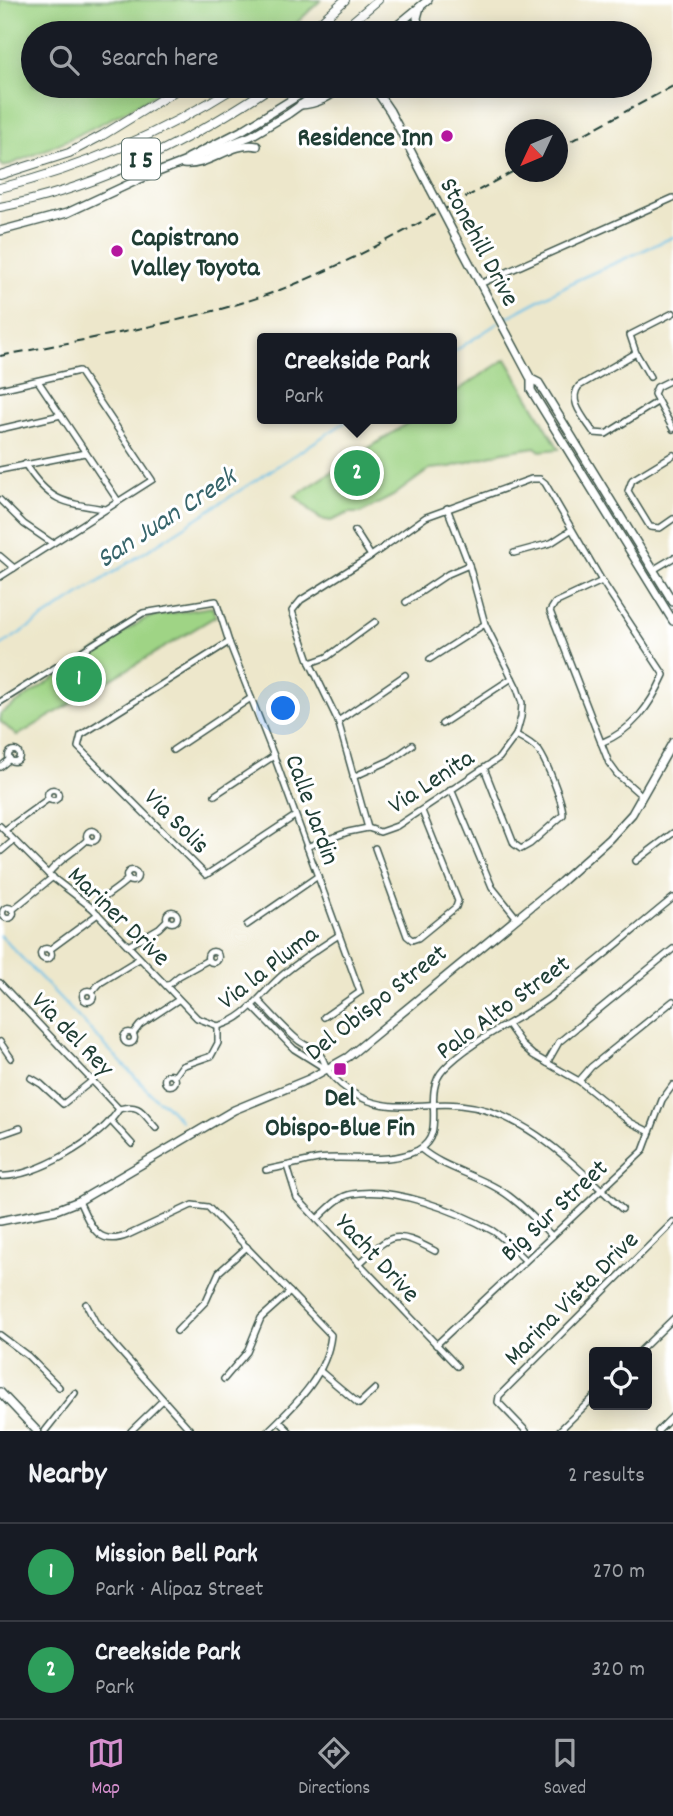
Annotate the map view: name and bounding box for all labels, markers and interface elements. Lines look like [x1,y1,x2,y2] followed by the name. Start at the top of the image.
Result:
[21,21,652,98] search box
[45,41,83,79] icon: search
[101,41,219,78] text: Search here
[505,119,568,182] north arrow
[298,121,433,158] place label: Residence Inn
[439,128,455,144] marker: Residence Inn
[122,139,160,180] road number: I 5
[428,172,527,314] street label: Stonehill Drive
[131,221,260,288] place label: Capistrano Valley Toyota
[109,243,125,259] marker: Capistrano Valley Toyota
[257,333,457,424] popup
[284,344,430,381] text: Creekside Park
[284,381,323,414] text: Park
[334,447,380,499] pin: 2
[90,459,248,581] water label: San Juan Creek
[56,653,102,705] pin: 1
[266,691,300,725] your location
[382,741,483,825] street label: Via Lenita
[274,750,348,871] street label: Calle Jardin
[134,781,217,864] street label: Via Solis
[58,859,178,976] street label: Mariner Drive
[211,917,328,1020] street label: Via la Pluma
[298,936,456,1071] street label: Del Obispo Street
[429,947,579,1070] street label: Palo Alto Street
[21,985,122,1087] street label: Via del Rey
[332,1061,348,1077] marker: Del Obispo-Blue Fin
[265,1081,415,1148] place label: Del Obispo-Blue Fin
[493,1151,618,1271] street label: Big Sur Street
[325,1207,427,1312] street label: Yacht Drive
[496,1223,649,1376] street label: Marina Vista Drive
[589,1347,652,1410] map controls
[589,1347,652,1410] button: locate
[28,1455,106,1498] text: Nearby
[568,1460,645,1493] text: 2 results
[95,1537,258,1574] text: Mission Bell Park
[48,1556,54,1589] text: 1
[593,1556,645,1589] text: 270 m
[95,1574,264,1607] text: Park · Alipaz Street
[95,1635,241,1672] text: Creekside Park
[46,1654,56,1687] text: 2
[591,1654,645,1687] text: 320 m
[95,1672,134,1705] text: Park
[87,1734,125,1803] tab: Map
[298,1734,370,1803] tab: Directions
[544,1734,586,1803] tab: Saved

